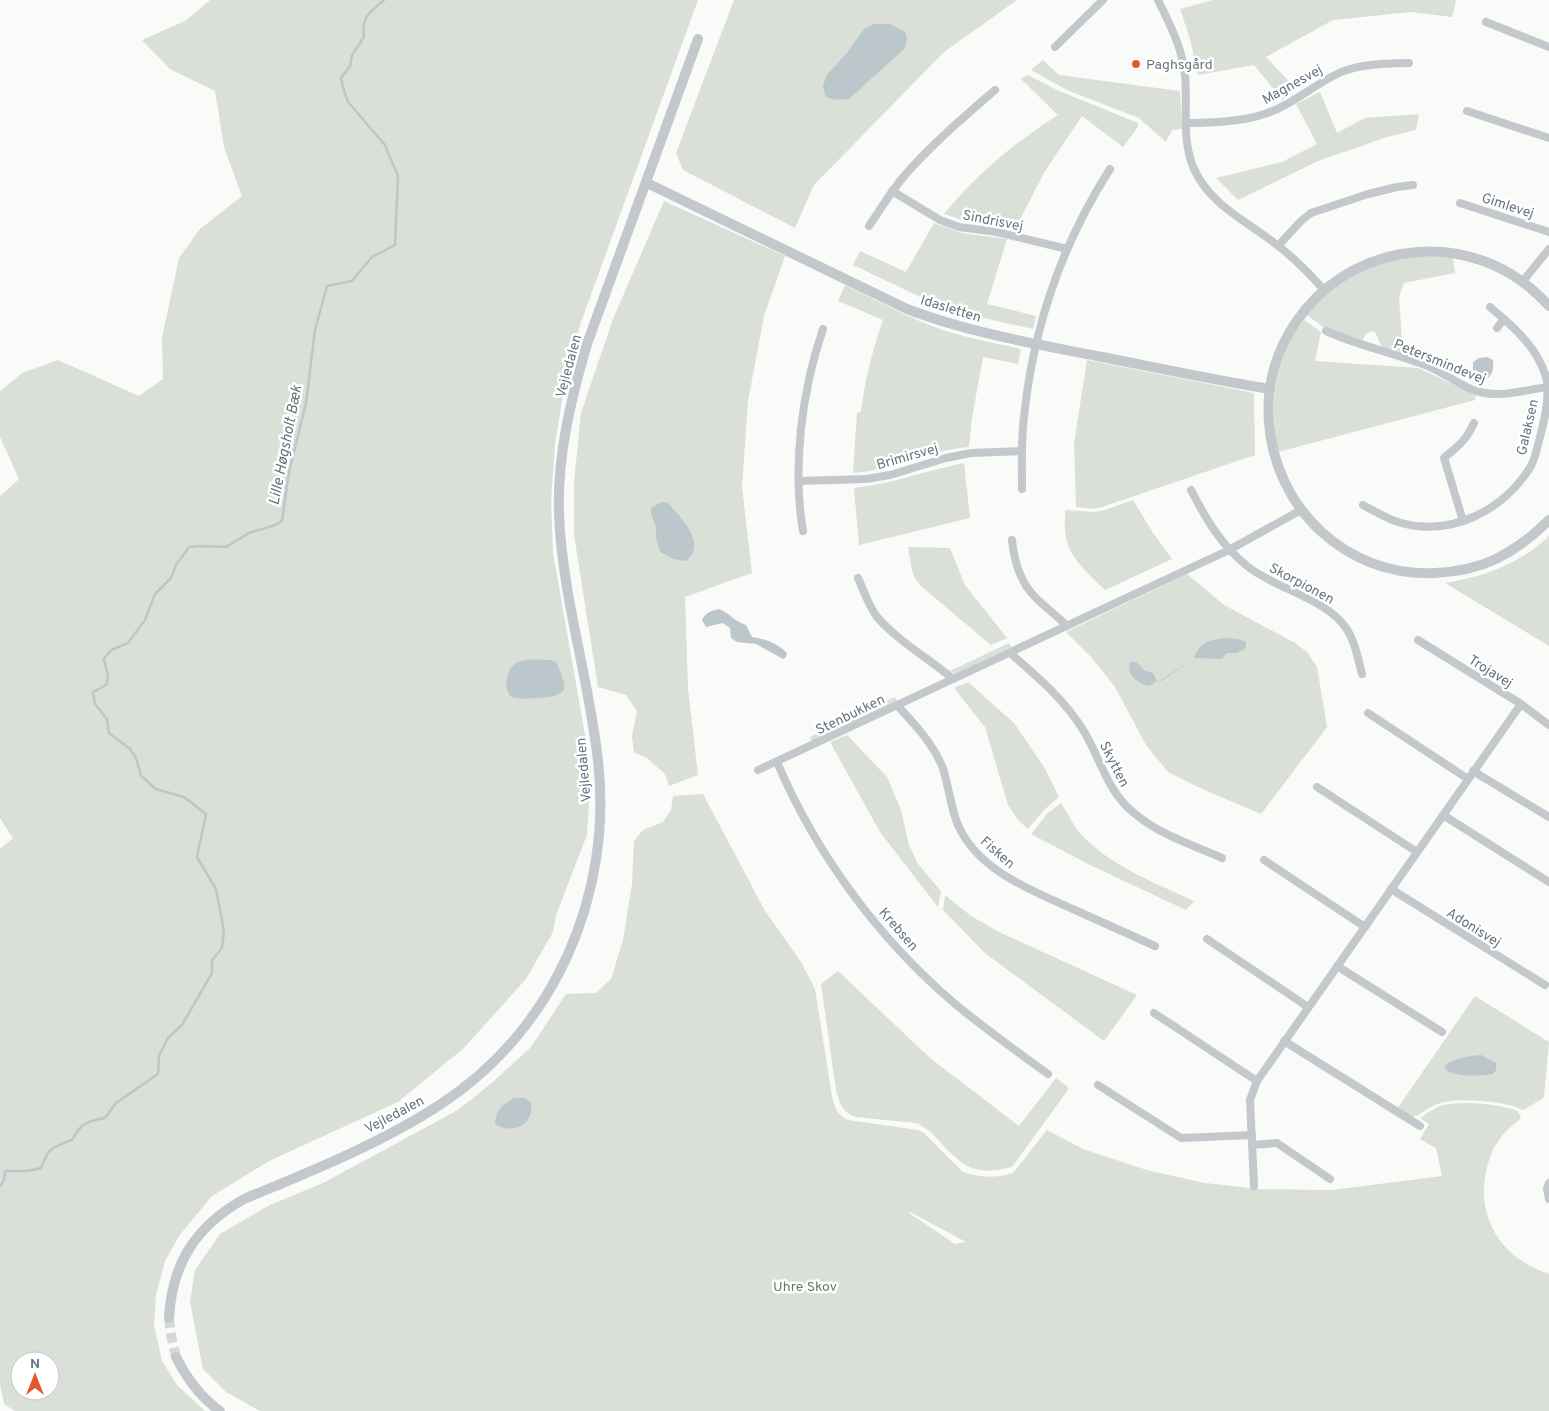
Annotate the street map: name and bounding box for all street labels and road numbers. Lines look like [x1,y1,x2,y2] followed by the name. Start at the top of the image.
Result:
[1260,62,1326,109] street label: Magnesvej
[1479,190,1536,223] street label: Gimlevej
[961,207,1024,236] street label: Sindrisvej
[918,292,983,327] street label: Idasletten
[553,333,586,400] street label: Vejledalen
[1391,336,1488,389] street label: Petersmindevej
[1514,398,1543,457] street label: Galaksen
[875,441,940,474] street label: Brimirsvej
[1266,560,1337,609] street label: Skorpionen
[1465,652,1515,692] street label: Trojavej
[813,691,888,739] street label: Stenbukken
[573,737,596,803] street label: Vejledalen
[1095,739,1132,790] street label: Skytten
[976,833,1018,873] street label: Fisken
[875,905,921,955] street label: Krebsen
[1443,905,1504,952] street label: Adonisvej
[362,1093,427,1138] street label: Vejledalen

